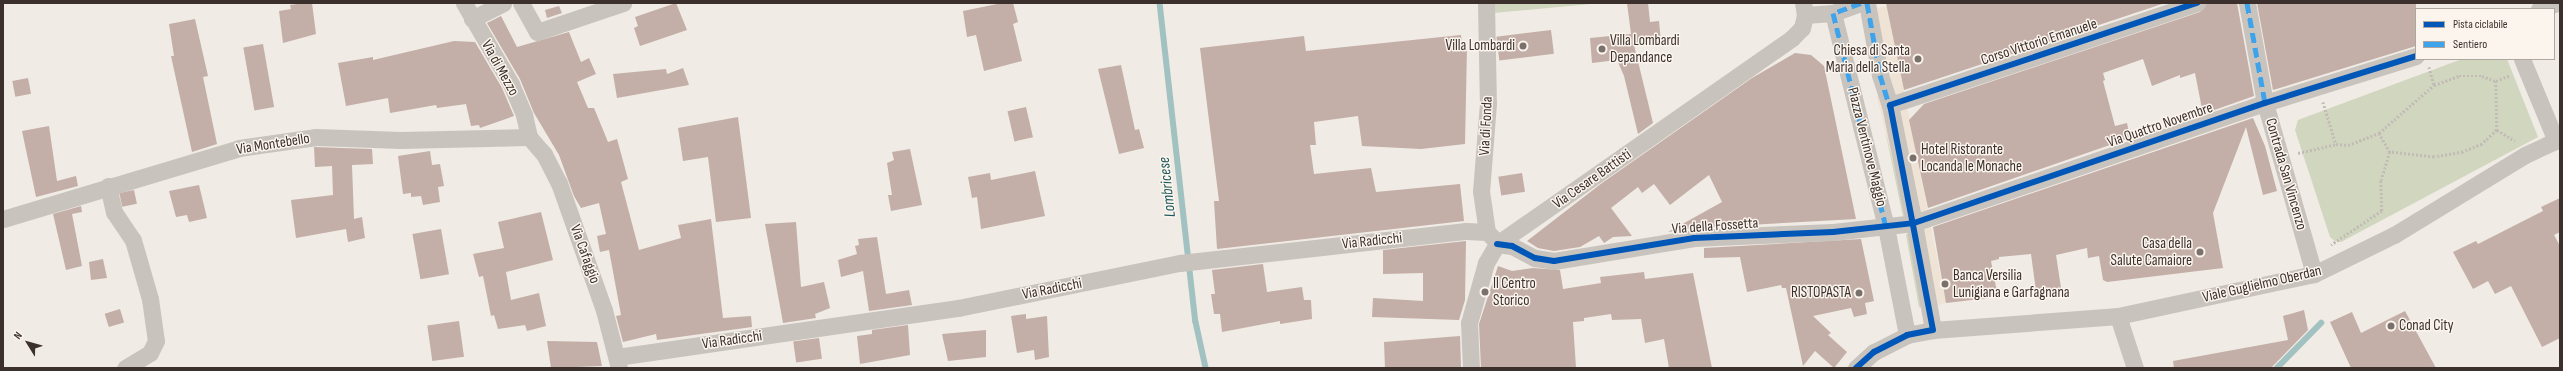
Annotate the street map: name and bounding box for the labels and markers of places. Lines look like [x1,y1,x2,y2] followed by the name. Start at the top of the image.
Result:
[1610,31,1680,66] place label: Villa Lombardi Depandance
[1445,37,1515,55] place label: Villa Lombardi
[1518,41,1528,51] marker: Villa Lombardi
[1826,41,1910,76] place label: Chiesa di Santa Maria della Stella
[1597,44,1607,54] marker: Villa Lombardi Depandance
[1913,54,1923,64] marker: Chiesa di Santa Maria della Stella
[1921,140,2022,175] place label: Hotel Ristorante Locanda le Monache
[1908,153,1918,163] marker: Hotel Ristorante Locanda le Monache
[2111,234,2192,269] place label: Casa della Salute Camaiore
[2195,247,2205,257] marker: Casa della Salute Camaiore
[1953,266,2070,301] place label: Banca Versilia Lunigiana e Garfagnana
[1493,274,1536,309] place label: Il Centro Storico
[1940,279,1950,289] marker: Banca Versilia Lunigiana e Garfagnana
[1791,284,1851,302] place label: RISTOPASTA
[1480,287,1490,297] marker: Il Centro Storico
[1854,288,1864,298] marker: RISTOPASTA
[2399,317,2454,335] place label: Conad City
[2386,321,2396,331] marker: Conad City

